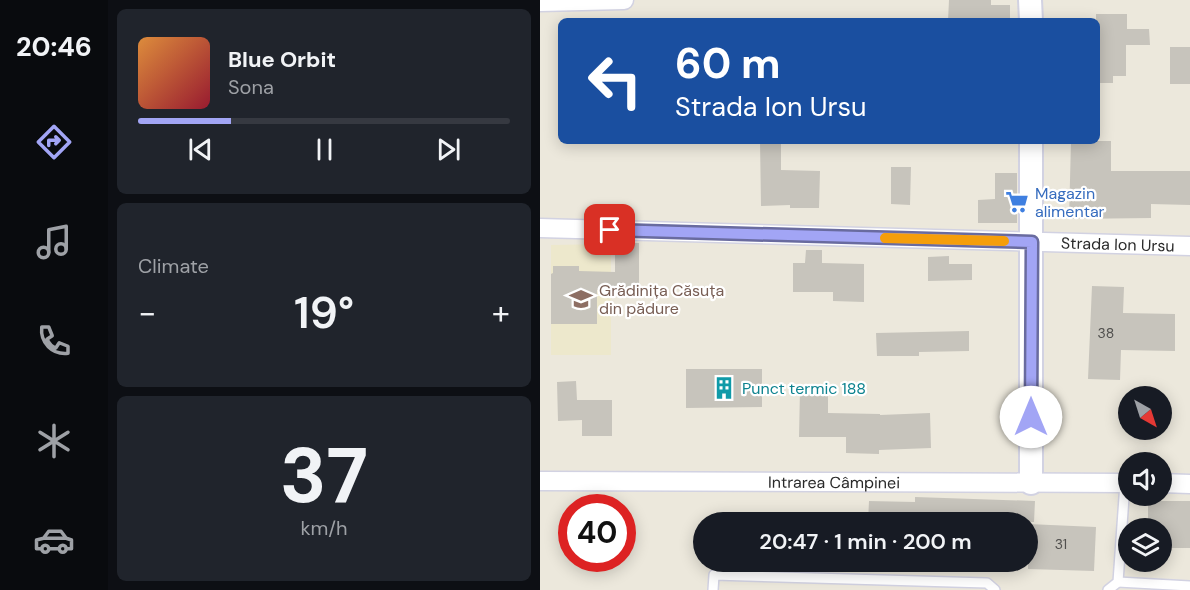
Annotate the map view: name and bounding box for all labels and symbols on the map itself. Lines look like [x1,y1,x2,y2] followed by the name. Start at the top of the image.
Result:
[1035,183,1105,222] place label: Magazin alimentar
[1004,189,1030,215] supermarket icon: Magazin alimentar
[584,204,635,255] pin
[1061,232,1175,256] street label: Strada Ion Ursu
[599,280,724,319] place label: Grădinița Căsuța din pădure
[568,286,594,312] school or university icon: Grădinița Căsuța din pădure
[1098,324,1114,342] house number: 38
[711,375,737,401] building icon: Punct termic 188
[742,378,866,399] place label: Punct termic 188
[999,385,1063,449] position arrow
[1118,386,1172,440] north arrow
[768,471,900,493] street label: Intrarea Câmpinei
[558,494,636,572] speed limit sign: 40
[1055,535,1067,553] house number: 31

